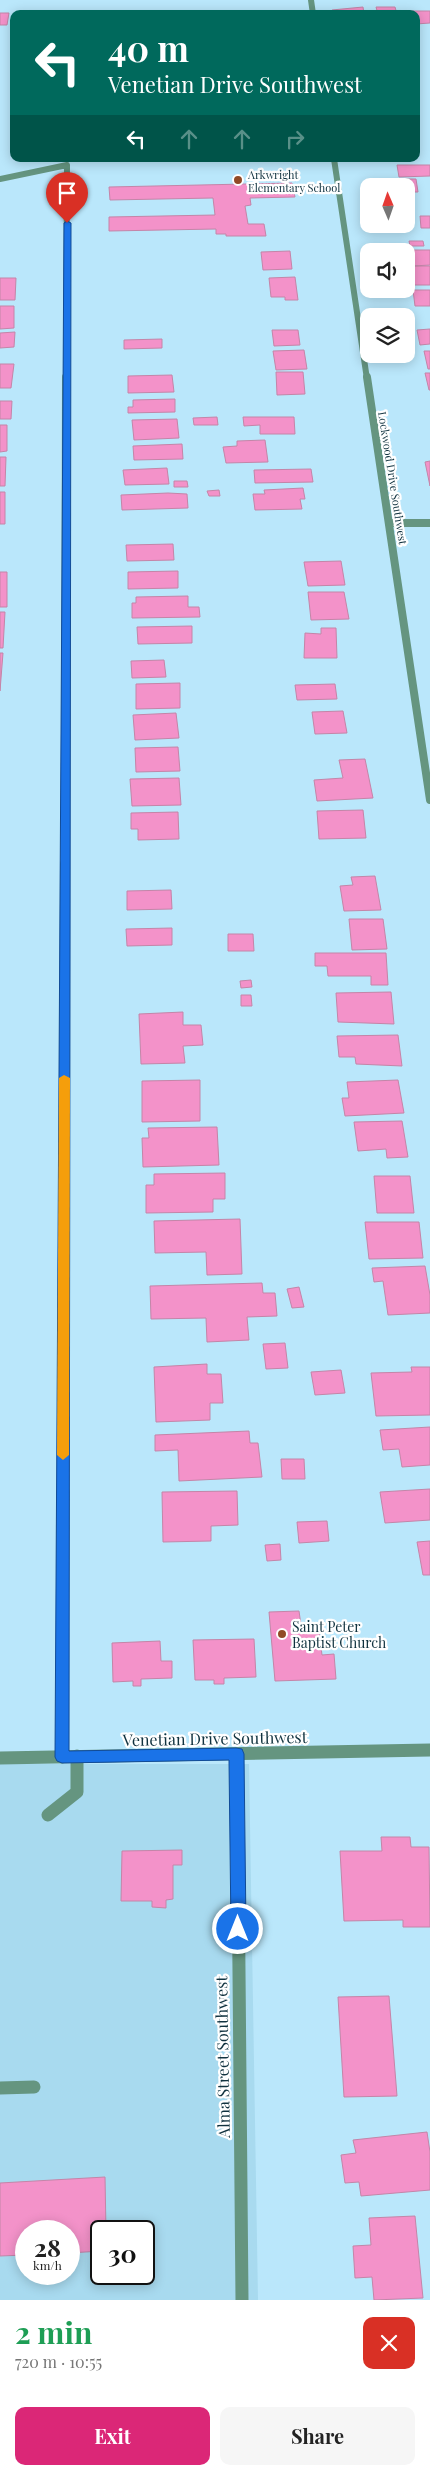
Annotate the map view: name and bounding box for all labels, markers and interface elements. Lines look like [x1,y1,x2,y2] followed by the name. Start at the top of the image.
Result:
[108,24,189,71] text: 40 m
[25,30,90,95] icon: left
[108,69,362,99] text: Venetian Drive Southwest
[122,125,150,153] icon: left
[175,125,203,153] icon: ahead
[228,125,256,153] icon: ahead
[281,125,309,153] icon: right
[247,167,340,195] place label: Arkwright Elementary School
[46,172,88,223] pin
[232,174,244,186] marker: Arkwright Elementary School
[360,178,415,232] north arrow
[360,178,415,363] map controls
[53,179,81,207] icon: arrive
[360,243,415,298] button: sound
[360,308,415,363] button: layers
[375,410,411,546] street label: Lockwood Drive Southwest
[292,1617,387,1652] place label: Saint Peter Baptist Church
[276,1628,288,1640] marker: Saint Peter Baptist Church
[122,1726,308,1750] street label: Venetian Drive Southwest
[211,1902,263,1954] position arrow
[210,1975,234,2139] street label: Alma Street Southwest
[90,2220,155,2285] speed limit sign: 30
[34,2230,61,2263] text: 28
[33,2257,62,2273] text: km/h
[15,2312,92,2352] text: 2 min
[363,2317,415,2369] button: close
[15,2351,102,2372] text: 720 m · 10:55
[15,2407,210,2465] button: Exit
[220,2407,415,2465] button: Share

